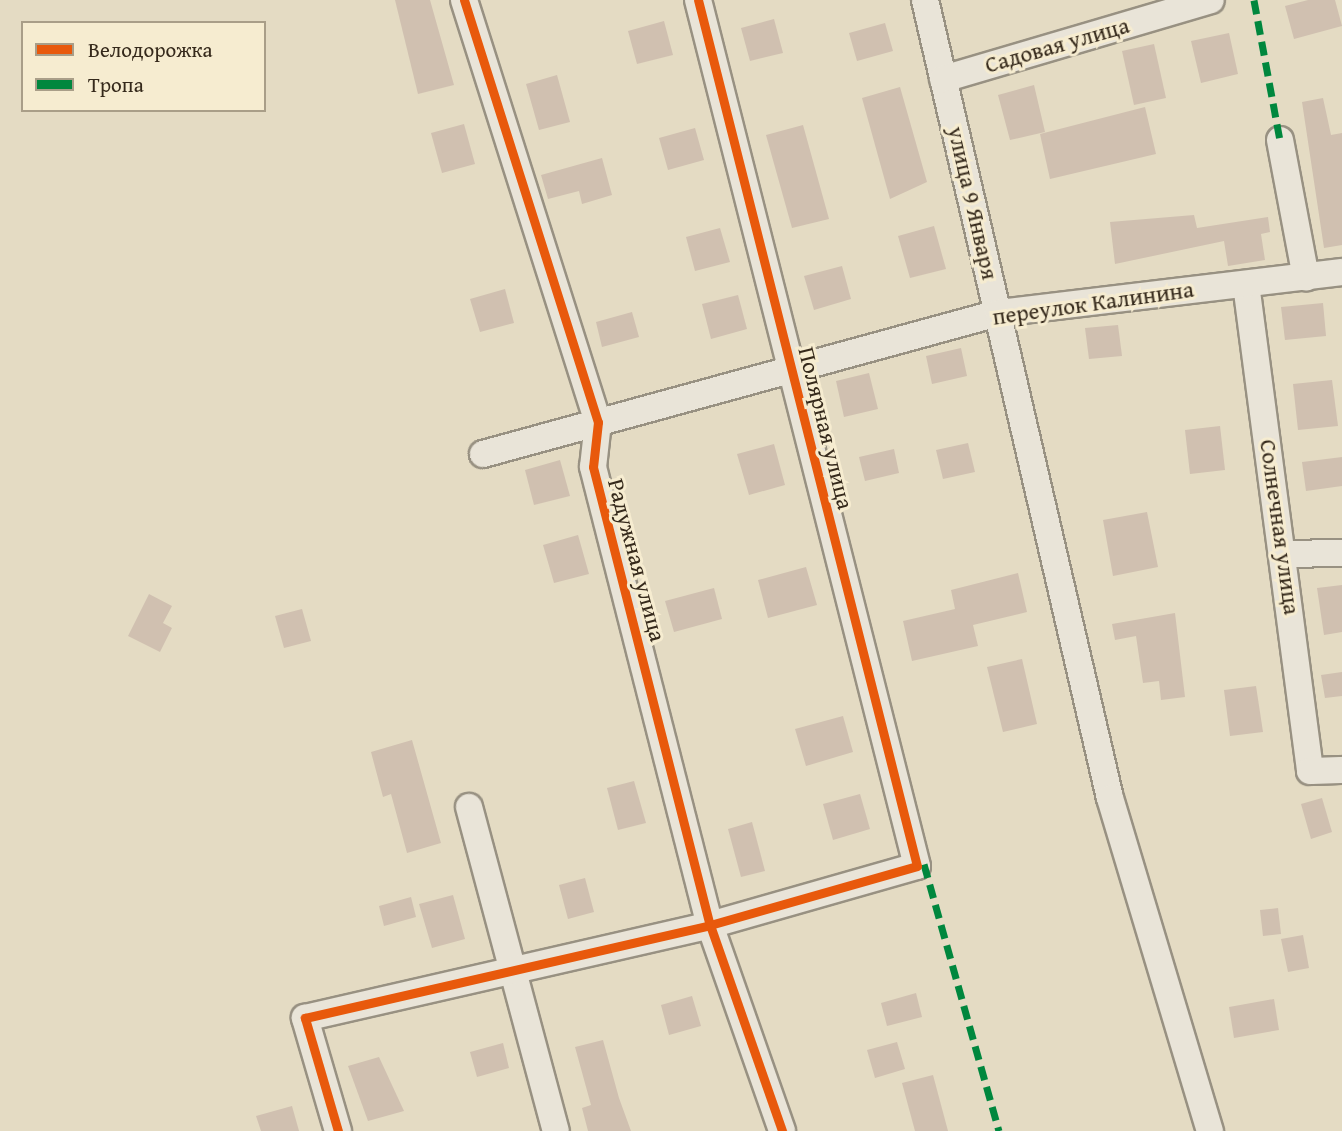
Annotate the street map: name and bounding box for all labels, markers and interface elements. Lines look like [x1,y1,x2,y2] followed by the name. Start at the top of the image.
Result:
[982,11,1132,79] street label: Садовая улица
[21,21,266,112] legend
[88,34,213,65] text: Велодорожка
[88,69,144,100] text: Тропа
[942,124,1004,282] street label: улица 9 Января
[991,275,1195,331] street label: переулок Калинина
[792,344,860,512] street label: Полярная улица
[1254,438,1306,616] street label: Солнечная улица
[602,476,672,644] street label: Радужная улица

